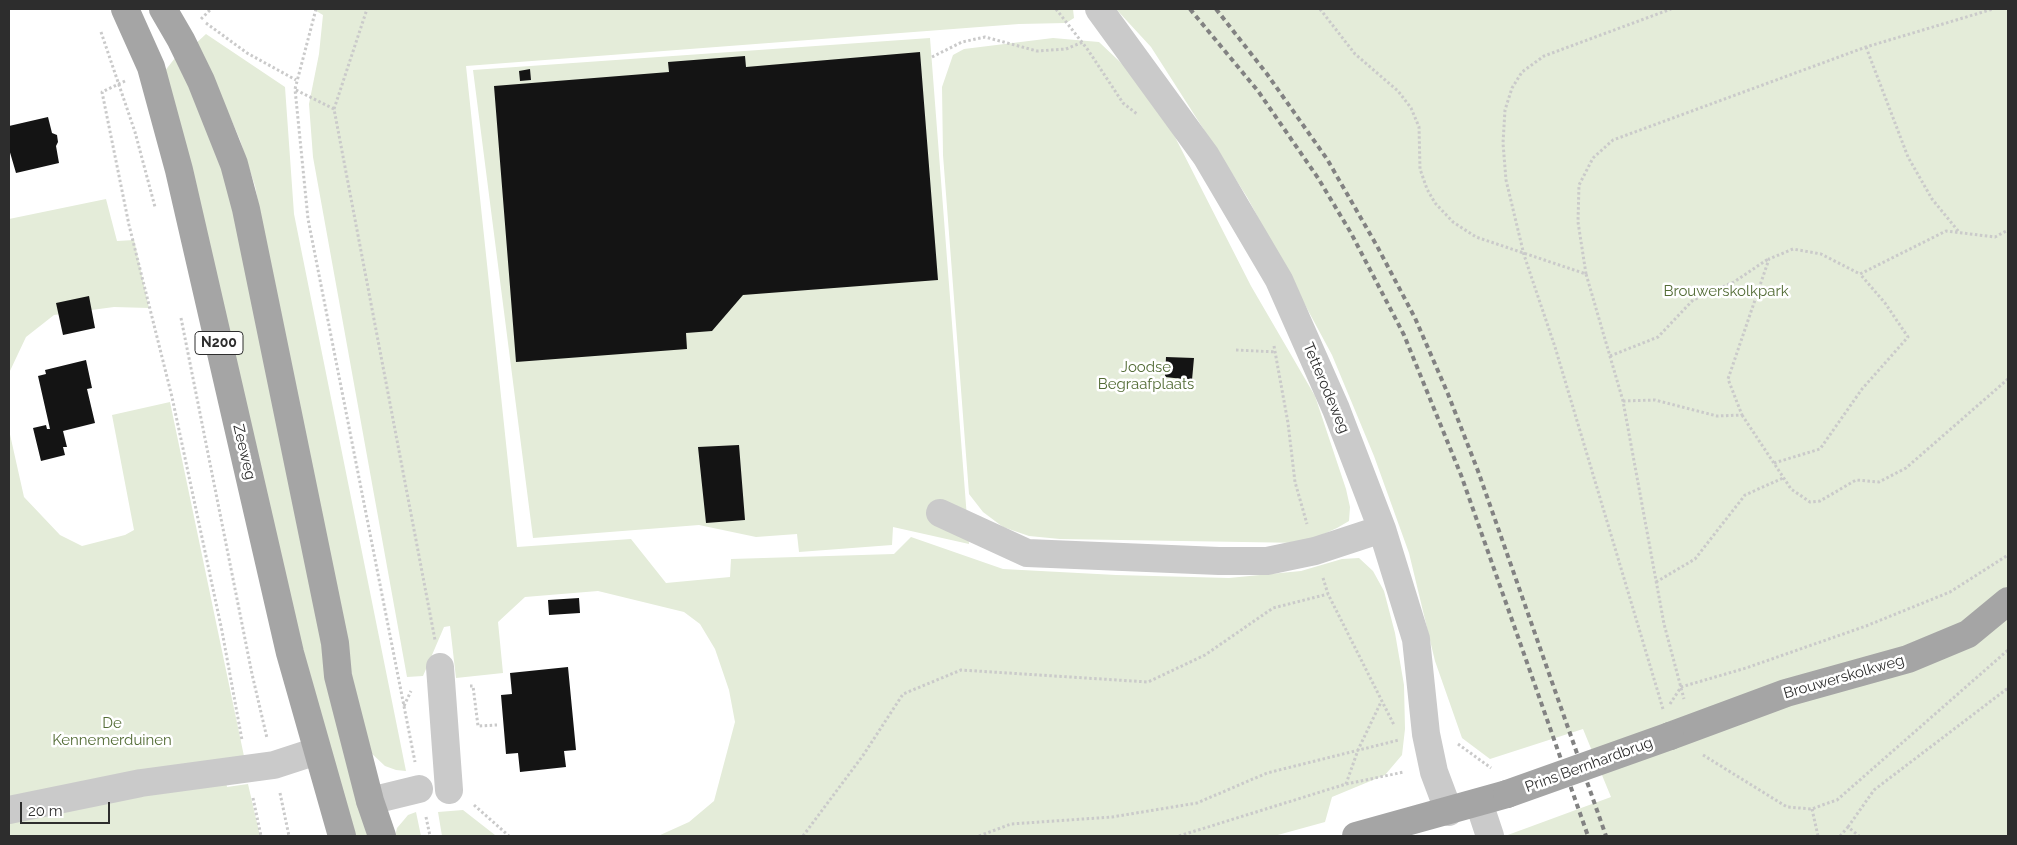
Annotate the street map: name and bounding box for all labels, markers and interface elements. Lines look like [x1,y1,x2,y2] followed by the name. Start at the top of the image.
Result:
[1663,282,1789,300] park label: Brouwerskolkpark
[195,332,243,354] road number: N200
[1299,340,1353,436] street label: Tetterodeweg
[1098,358,1194,393] park label: Joodse Begraafplaats
[229,422,259,482] street label: Zeeweg
[1782,651,1906,703] street label: Brouwerskolkweg
[52,714,172,749] park label: De Kennemerduinen
[1523,734,1655,796] street label: Prins Bernhardbrug
[22,792,112,824] scale bar
[28,802,63,820] text: 20 m

